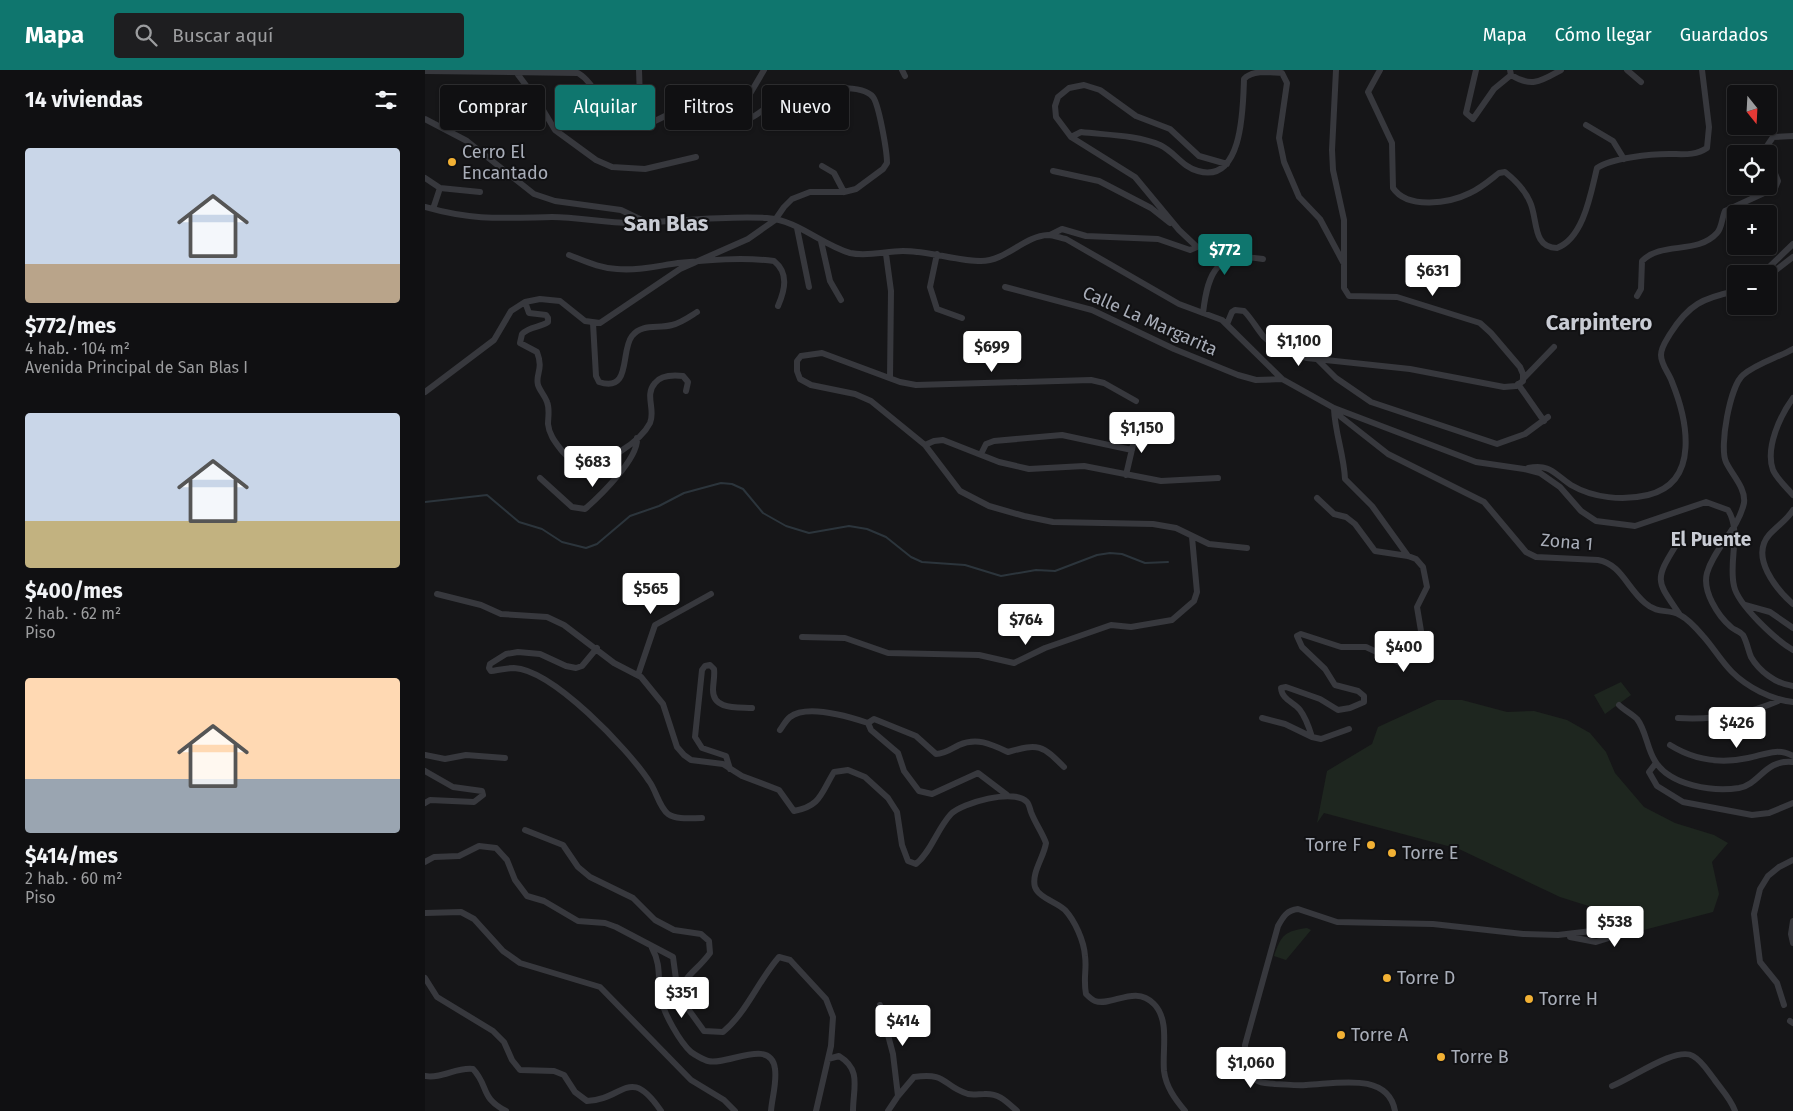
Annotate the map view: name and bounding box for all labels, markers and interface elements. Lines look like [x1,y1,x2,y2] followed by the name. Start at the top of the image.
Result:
[114,13,464,58] search box
[25,21,84,49] text: Mapa
[132,21,160,49] icon: search
[172,24,273,47] text: Buscar aquí
[1483,24,1527,46] text: Mapa
[1555,24,1652,46] text: Cómo llegar
[1680,24,1768,46] text: Guardados
[440,85,545,130] chip: Comprar
[555,85,655,130] chip: Alquilar
[665,85,752,130] chip: Filtros
[762,85,849,130] chip: Nuevo
[1727,85,1777,135] north arrow
[1727,85,1777,315] map controls
[372,86,400,114] icon: filters
[25,87,143,113] text: 14 viviendas
[462,141,548,184] place label: Cerro El Encantado
[1727,145,1777,195] button: locate
[446,156,458,168] marker: Cerro El Encantado
[168,181,258,271] icon: home
[1727,205,1777,255] button: +
[623,210,709,237] district label: San Blas
[1195,234,1255,276] pin: $772
[1209,240,1241,259] text: $772
[1403,254,1463,297] pin: $631
[1416,261,1450,280] text: $631
[1727,265,1777,315] button: −
[1079,281,1221,361] street label: Calle La Margarita
[1546,309,1652,336] district label: Carpintero
[25,313,116,339] text: $772/mes
[1258,324,1340,367] pin: $1,100
[962,330,1022,373] pin: $699
[1277,331,1321,350] text: $1,100
[974,337,1010,356] text: $699
[25,339,130,358] text: 4 hab. · 104 m²
[25,358,248,377] text: Avenida Principal de San Blas I
[1101,412,1183,454] pin: $1,150
[1120,418,1164,437] text: $1,150
[168,446,258,536] icon: home
[563,446,623,488] pin: $683
[575,452,611,471] text: $683
[1671,528,1751,551] district label: El Puente
[1540,529,1594,555] street label: Zona 1
[621,572,681,615] pin: $565
[25,578,123,604] text: $400/mes
[634,579,668,598] text: $565
[25,604,121,623] text: 2 hab. · 62 m²
[996,604,1056,646] pin: $764
[1009,610,1043,629] text: $764
[25,623,56,642] text: Piso
[1374,630,1434,673] pin: $400
[1386,637,1422,656] text: $400
[1707,706,1767,749] pin: $426
[168,711,258,801] icon: home
[1720,713,1754,732] text: $426
[1305,834,1361,856] place label: Torre F
[1365,839,1377,851] marker: Torre F
[1402,842,1458,864] place label: Torre E
[25,843,118,869] text: $414/mes
[1386,847,1398,859] marker: Torre E
[25,869,122,888] text: 2 hab. · 60 m²
[25,888,56,907] text: Piso
[1585,906,1645,948] pin: $538
[1598,912,1632,931] text: $538
[1397,967,1455,989] place label: Torre D
[1381,972,1393,984] marker: Torre D
[652,976,712,1019] pin: $351
[666,983,698,1002] text: $351
[1539,988,1598,1010] place label: Torre H
[1523,993,1535,1005] marker: Torre H
[873,1004,933,1047] pin: $414
[886,1011,920,1030] text: $414
[1351,1024,1409,1046] place label: Torre A
[1335,1029,1347,1041] marker: Torre A
[1210,1046,1292,1089] pin: $1,060
[1451,1046,1509,1068] place label: Torre B
[1435,1051,1447,1063] marker: Torre B
[1228,1053,1275,1072] text: $1,060

